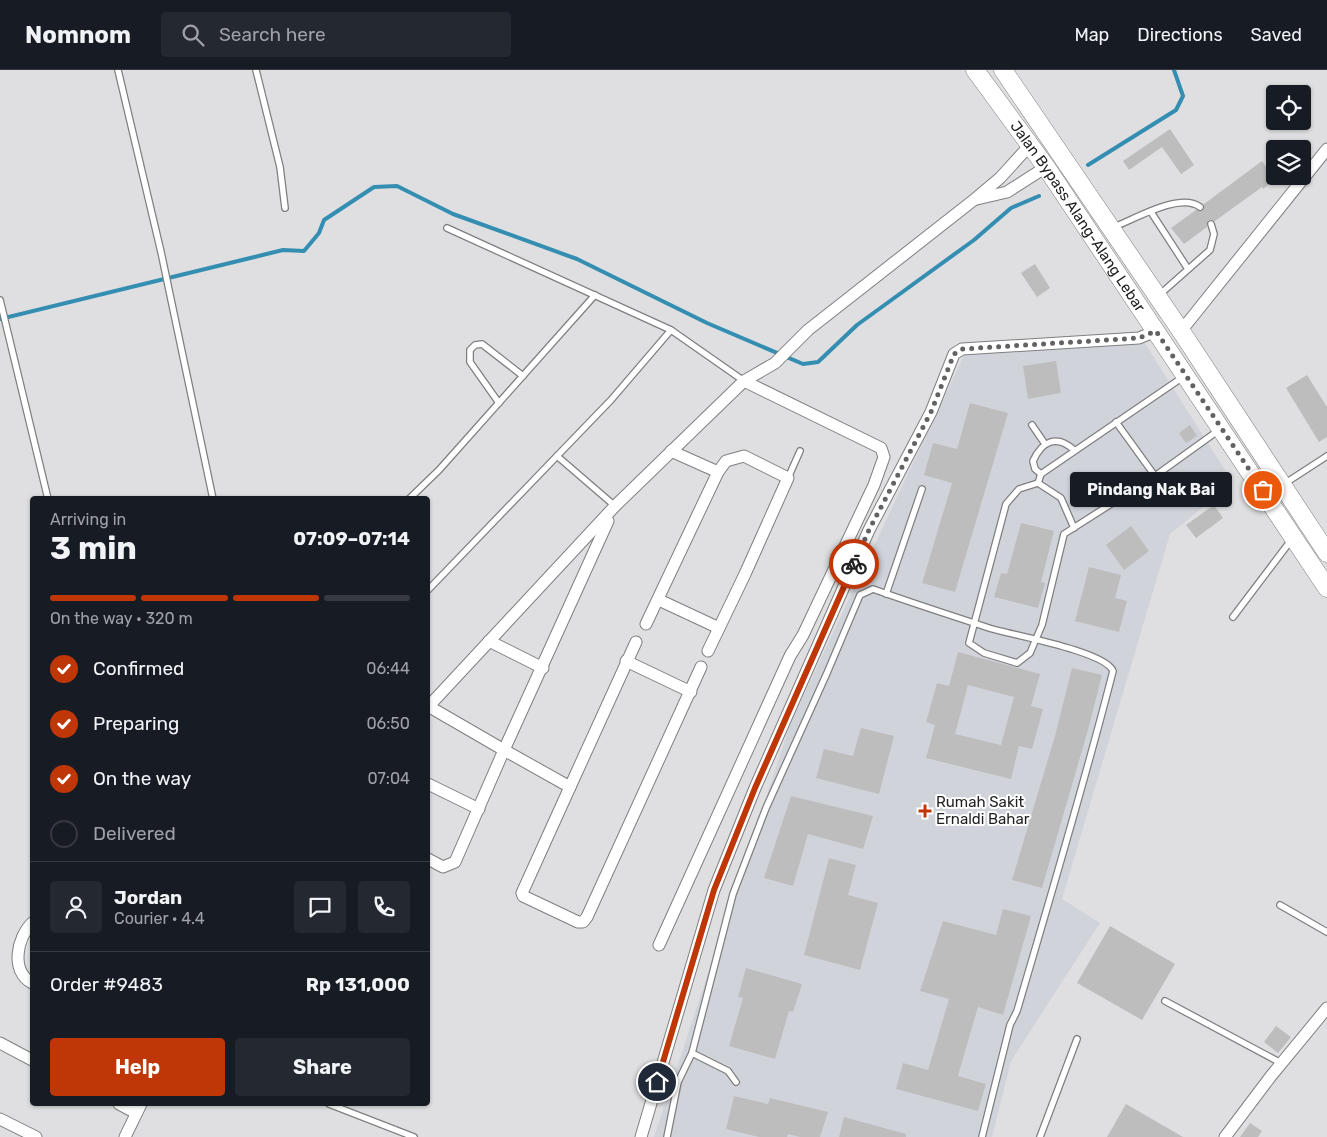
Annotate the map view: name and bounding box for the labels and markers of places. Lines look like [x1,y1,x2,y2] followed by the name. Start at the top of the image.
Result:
[1242,469,1284,511] pin
[1070,472,1233,508] callout: Pindang Nak Bai
[936,793,1030,828] place label: Rumah Sakit Ernaldi Bahar
[918,804,932,818] marker: Rumah Sakit Ernaldi Bahar
[636,1061,678,1103] pin

